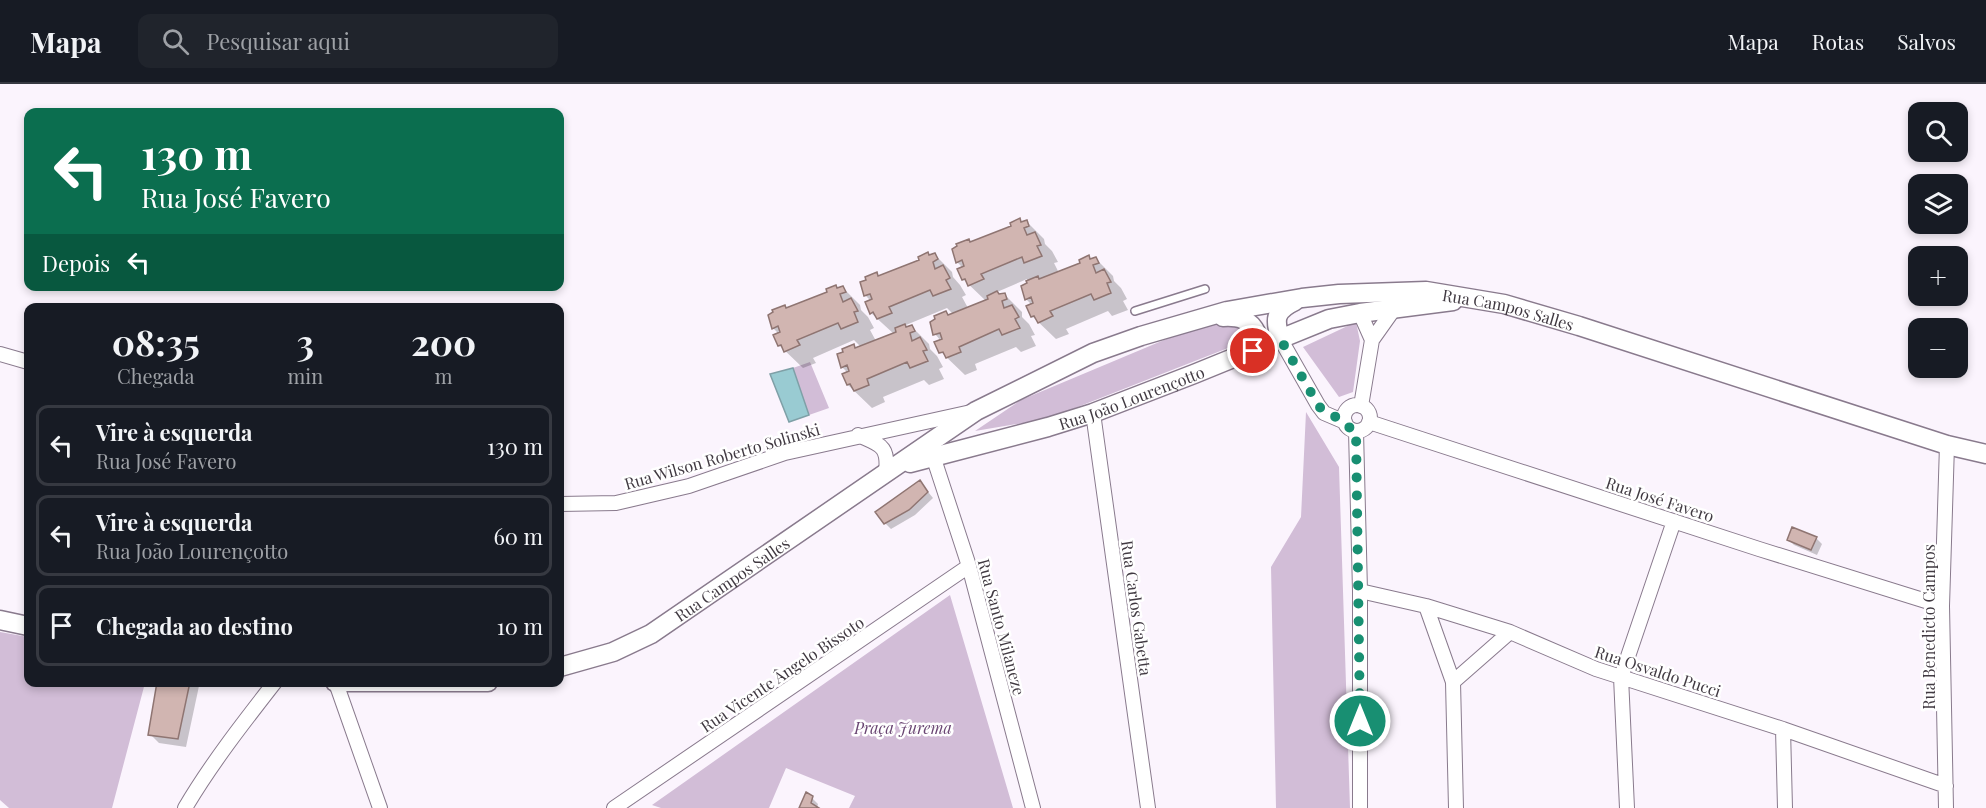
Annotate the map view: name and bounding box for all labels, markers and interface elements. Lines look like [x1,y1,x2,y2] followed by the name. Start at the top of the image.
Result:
[138,14,558,68] search box
[30,23,102,60] text: Mapa
[159,25,192,58] icon: search
[207,26,350,56] text: Pesquisar aqui
[1728,27,1779,55] text: Mapa
[1812,27,1864,55] text: Rotas
[1897,27,1956,55] text: Salvos
[1908,102,1968,378] map controls
[1908,102,1968,162] button: search
[141,125,252,181] text: 130 m
[42,132,120,210] icon: left
[1908,174,1968,234] button: layers
[141,179,331,215] text: Rua José Favero
[122,246,155,279] icon: left
[1908,246,1968,306] button: +
[42,248,110,278] text: Depois
[1441,283,1577,334] street label: Rua Campos Salles
[112,317,200,365] text: 08:35
[297,317,314,365] text: 3
[411,317,476,365] text: 200
[1908,318,1968,378] button: −
[1227,325,1278,376] pin
[1236,334,1269,367] icon: arrive
[1056,360,1207,434] street label: Rua João Lourençotto
[117,362,195,389] text: Chegada
[288,362,323,389] text: min
[435,362,452,389] text: m
[96,417,253,447] text: Vire à esquerda
[622,418,822,494] street label: Rua Wilson Roberto Solinski
[45,429,78,462] icon: left
[487,431,543,461] text: 130 m
[96,447,237,474] text: Rua José Favero
[1603,472,1717,526] street label: Rua José Favero
[96,507,253,537] text: Vire à esquerda
[45,519,78,552] icon: left
[493,521,543,551] text: 60 m
[670,532,793,625] street label: Rua Campos Salles
[96,537,288,564] text: Rua João Lourençotto
[1117,539,1157,677] street label: Rua Carlos Gabetta
[1918,544,1939,710] street label: Rua Benedicto Campos
[974,556,1030,698] street label: Rua Santo Milaneze
[45,609,78,642] icon: arrive
[96,611,293,641] text: Chegada ao destino
[497,611,543,641] text: 10 m
[696,611,868,737] street label: Rua Vicente Ângelo Bissoto
[1592,641,1724,701] street label: Rua Osvaldo Pucci
[1328,689,1392,753] position arrow
[853,717,952,738] park label: Praça Jurema

